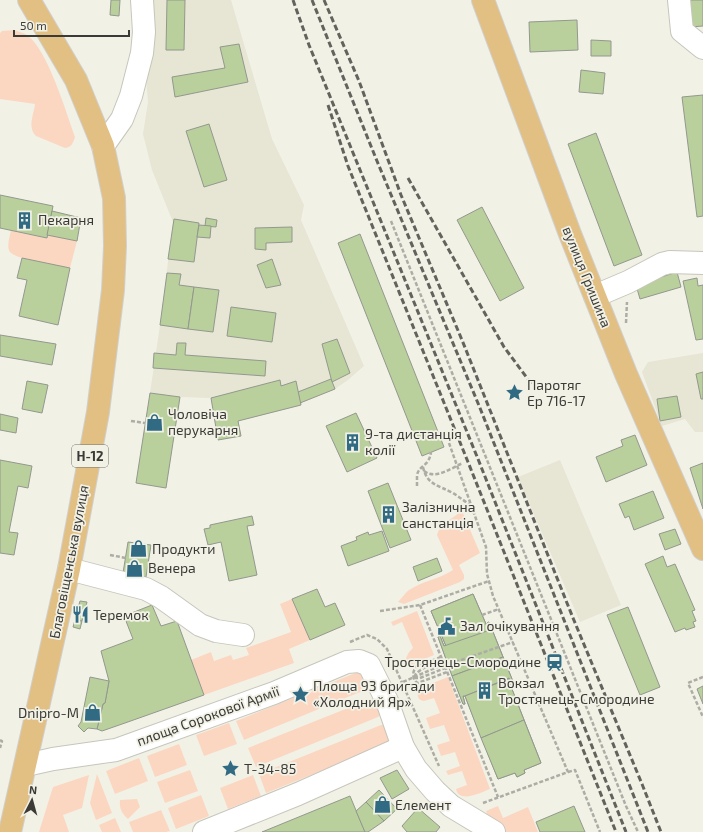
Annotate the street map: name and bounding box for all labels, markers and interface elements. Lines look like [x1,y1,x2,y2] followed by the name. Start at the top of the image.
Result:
[14,12,129,38] scale bar
[20,18,47,32] text: 50 m
[15,210,35,230] building icon: Пекарня
[38,211,94,228] place label: Пекарня
[559,224,615,330] street label: вулиця Гришина
[527,376,585,409] place label: Паротяг Ер 716-17
[504,383,524,403] place icon: Паротяг Ер 716-17
[168,405,238,438] place label: Чоловіча перукарня
[145,412,165,432] shop icon: Чоловіча перукарня
[365,425,462,458] place label: 9-та дистанція колії
[342,432,362,452] building icon: 9-та дистанція колії
[72,445,108,467] road number: Н-12
[45,484,92,640] street label: Благовіщенська вулиця
[402,498,475,531] place label: Залізнична санстанція
[379,505,399,525] building icon: Залізнична санстанція
[129,539,149,559] shop icon: Продукти
[152,540,215,557] place label: Продукти
[125,558,145,578] shop icon: Венера
[148,559,196,576] place label: Венера
[70,605,90,625] restaurant icon: Теремок
[93,606,149,623] place label: Теремок
[437,616,457,636] public building icon: Зал очікування
[460,617,560,634] place label: Зал очікування
[544,652,564,672] station icon: Тростянець-Смородине
[385,653,541,670] place label: Тростянець-Смородине
[498,674,655,707] place label: Вокзал Тростянець-Смородине
[313,677,435,710] place label: Площа 93 бригади «Холодний Яр»
[475,681,495,701] building icon: Вокзал Тростянець-Смородине
[134,682,282,749] street label: площа Сорокової Армії
[290,684,310,704] place icon: Площа 93 бригади «Холодний Яр»
[82,703,102,723] shop icon: Dnipro-M
[18,704,79,721] place label: Dnipro-M
[221,759,241,779] place icon: Т-34-85
[244,760,296,777] place label: Т-34-85
[12,780,52,820] north arrow
[28,783,38,796] text: N
[372,795,392,815] shop icon: Елемент
[395,796,451,813] place label: Елемент

